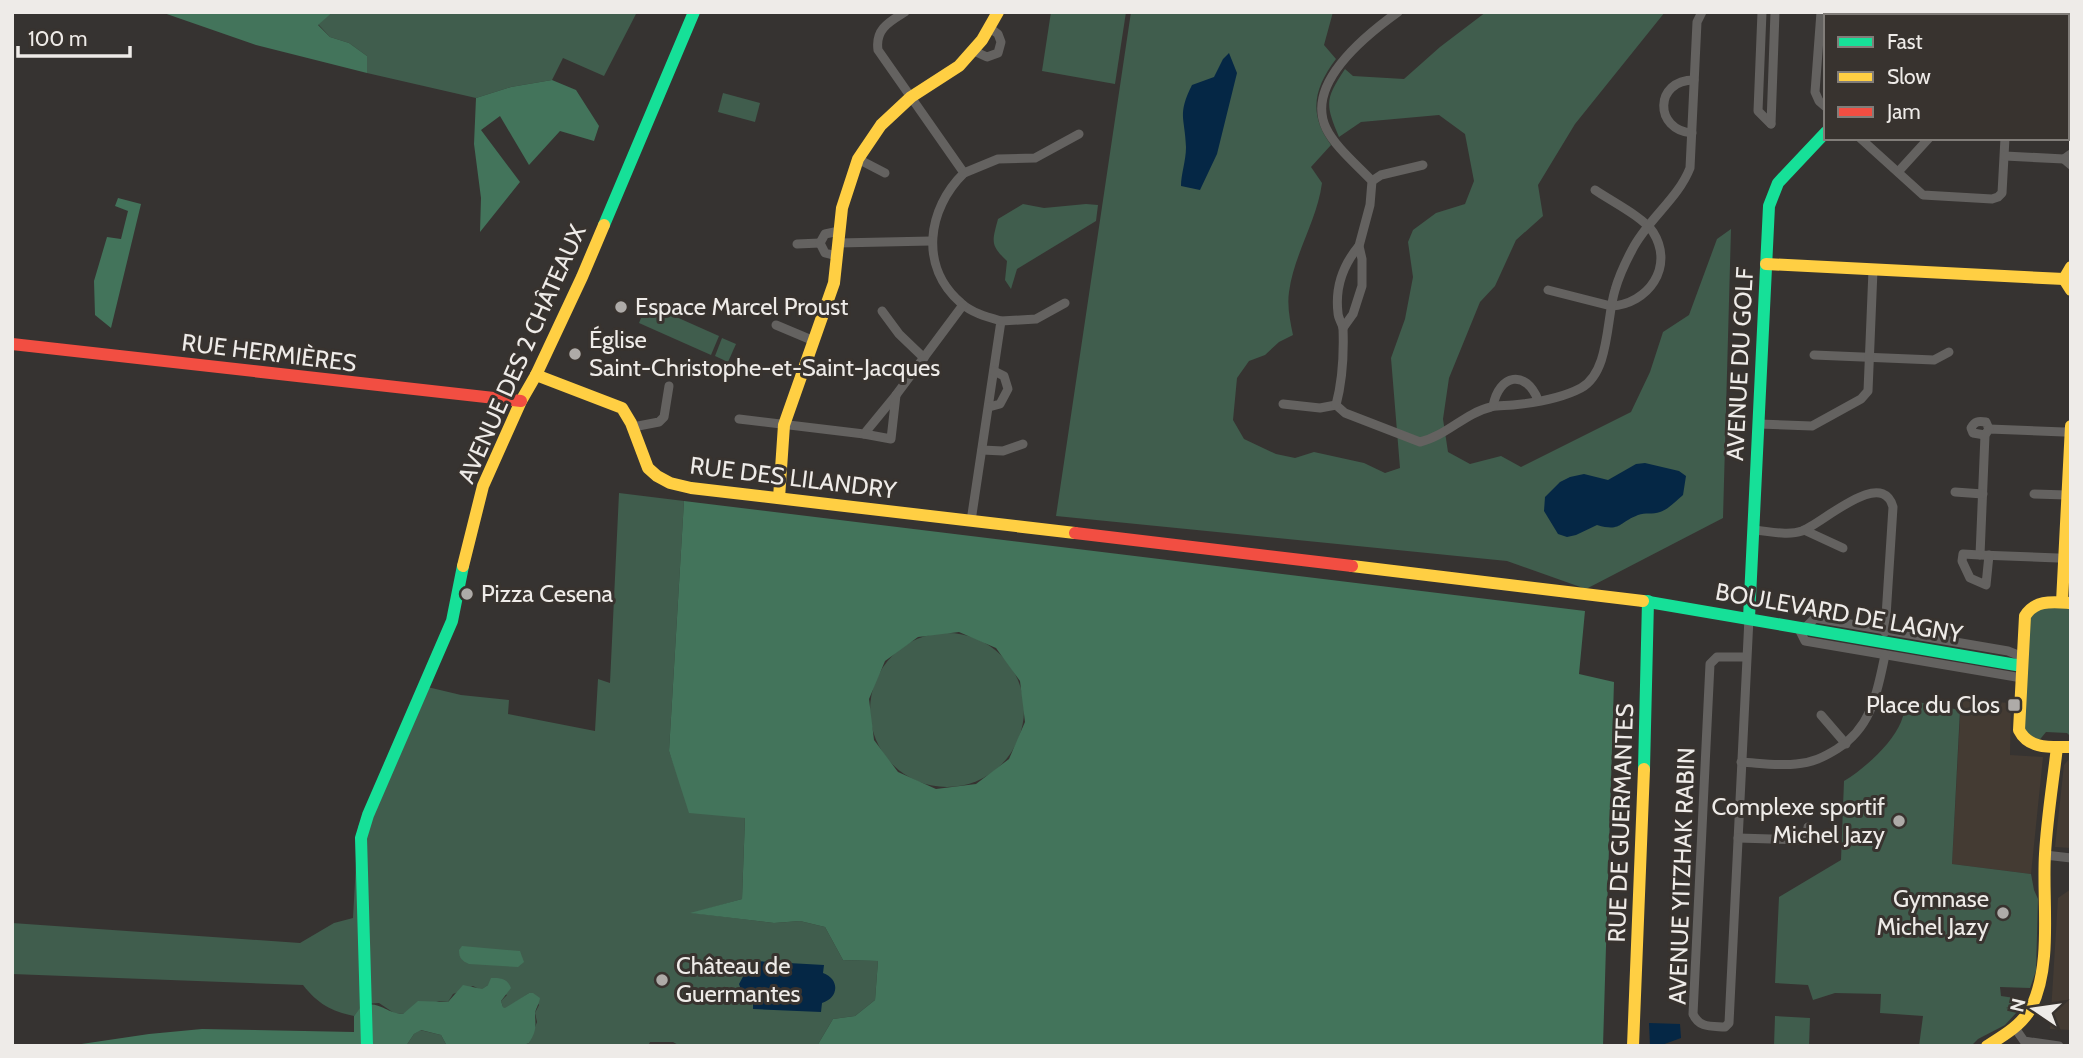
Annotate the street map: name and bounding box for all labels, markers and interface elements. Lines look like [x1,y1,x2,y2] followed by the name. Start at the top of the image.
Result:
[18,14,130,58] scale bar
[1824,14,2069,140] legend
[28,26,87,51] text: 100 m
[1887,29,1923,54] text: Fast
[1887,64,1931,89] text: Slow
[1886,99,1921,124] text: Jam
[451,219,592,488] street label: AVENUE DES 2 CHÂTEAUX
[1720,266,1759,462] street label: AVENUE DU GOLF
[635,292,848,321] place label: Espace Marcel Proust
[613,299,629,315] marker: Espace Marcel Proust
[589,325,940,382] place label: Église Saint-Christophe-et-Saint-Jacques
[180,327,358,378] street label: RUE HERMIÈRES
[567,346,583,362] marker: Église Saint-Christophe-et-Saint-Jacques
[688,450,898,505] street label: RUE DES LILANDRY
[1713,576,1965,649] street label: BOULEVARD DE LAGNY
[481,579,614,608] place label: Pizza Cesena
[459,586,475,602] marker: Pizza Cesena
[1866,690,2000,719] place label: Place du Clos
[2006,697,2022,713] marker: Place du Clos
[1602,703,1639,943] street label: RUE DE GUERMANTES
[1663,747,1700,1005] street label: AVENUE YITZHAK RABIN
[1711,792,1885,849] place label: Complexe sportif Michel Jazy
[1891,813,1907,829] marker: Complexe sportif Michel Jazy
[1877,884,1989,941] place label: Gymnase Michel Jazy
[1995,905,2011,921] marker: Gymnase Michel Jazy
[676,951,800,1008] place label: Château de Guermantes
[654,972,670,988] marker: Château de Guermantes
[1999,974,2069,1044] north arrow
[2005,996,2031,1014] text: N

